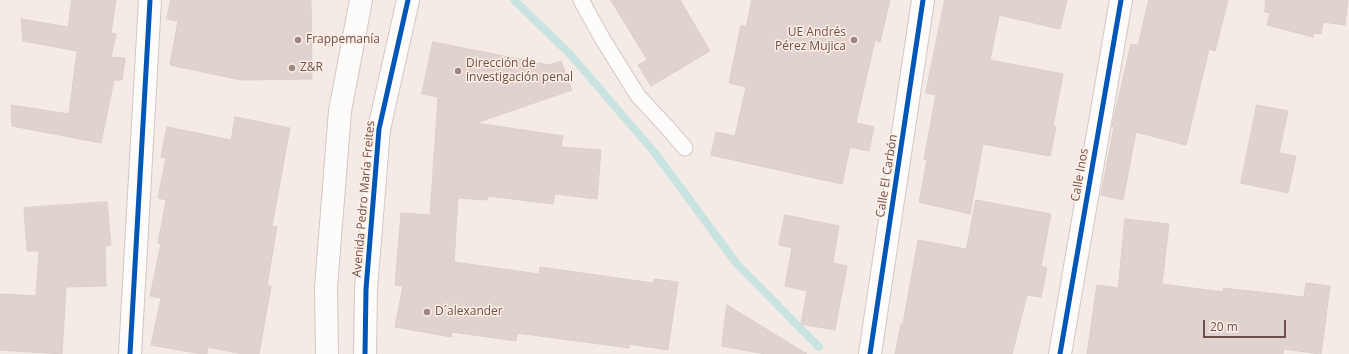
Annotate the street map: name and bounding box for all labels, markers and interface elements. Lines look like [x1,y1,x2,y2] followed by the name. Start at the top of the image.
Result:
[775,26,846,54] place label: UE Andrés Pérez Mujica
[306,33,380,47] place label: Frappemanía
[293,35,303,45] marker: Frappemanía
[849,35,859,45] marker: UE Andrés Pérez Mujica
[466,57,573,85] place label: Dirección de investigación penal
[300,61,323,75] place label: Z&R
[287,63,297,73] marker: Z&R
[453,66,463,76] marker: Dirección de investigación penal
[350,120,378,278] street label: Avenida Pedro María Freites
[873,133,901,219] street label: Calle El Carbón
[1068,147,1092,203] street label: Calle Inos
[435,305,503,319] place label: D´alexander
[422,307,432,317] marker: D´alexander
[1205,312,1288,338] scale bar
[1210,318,1238,335] text: 20 m

